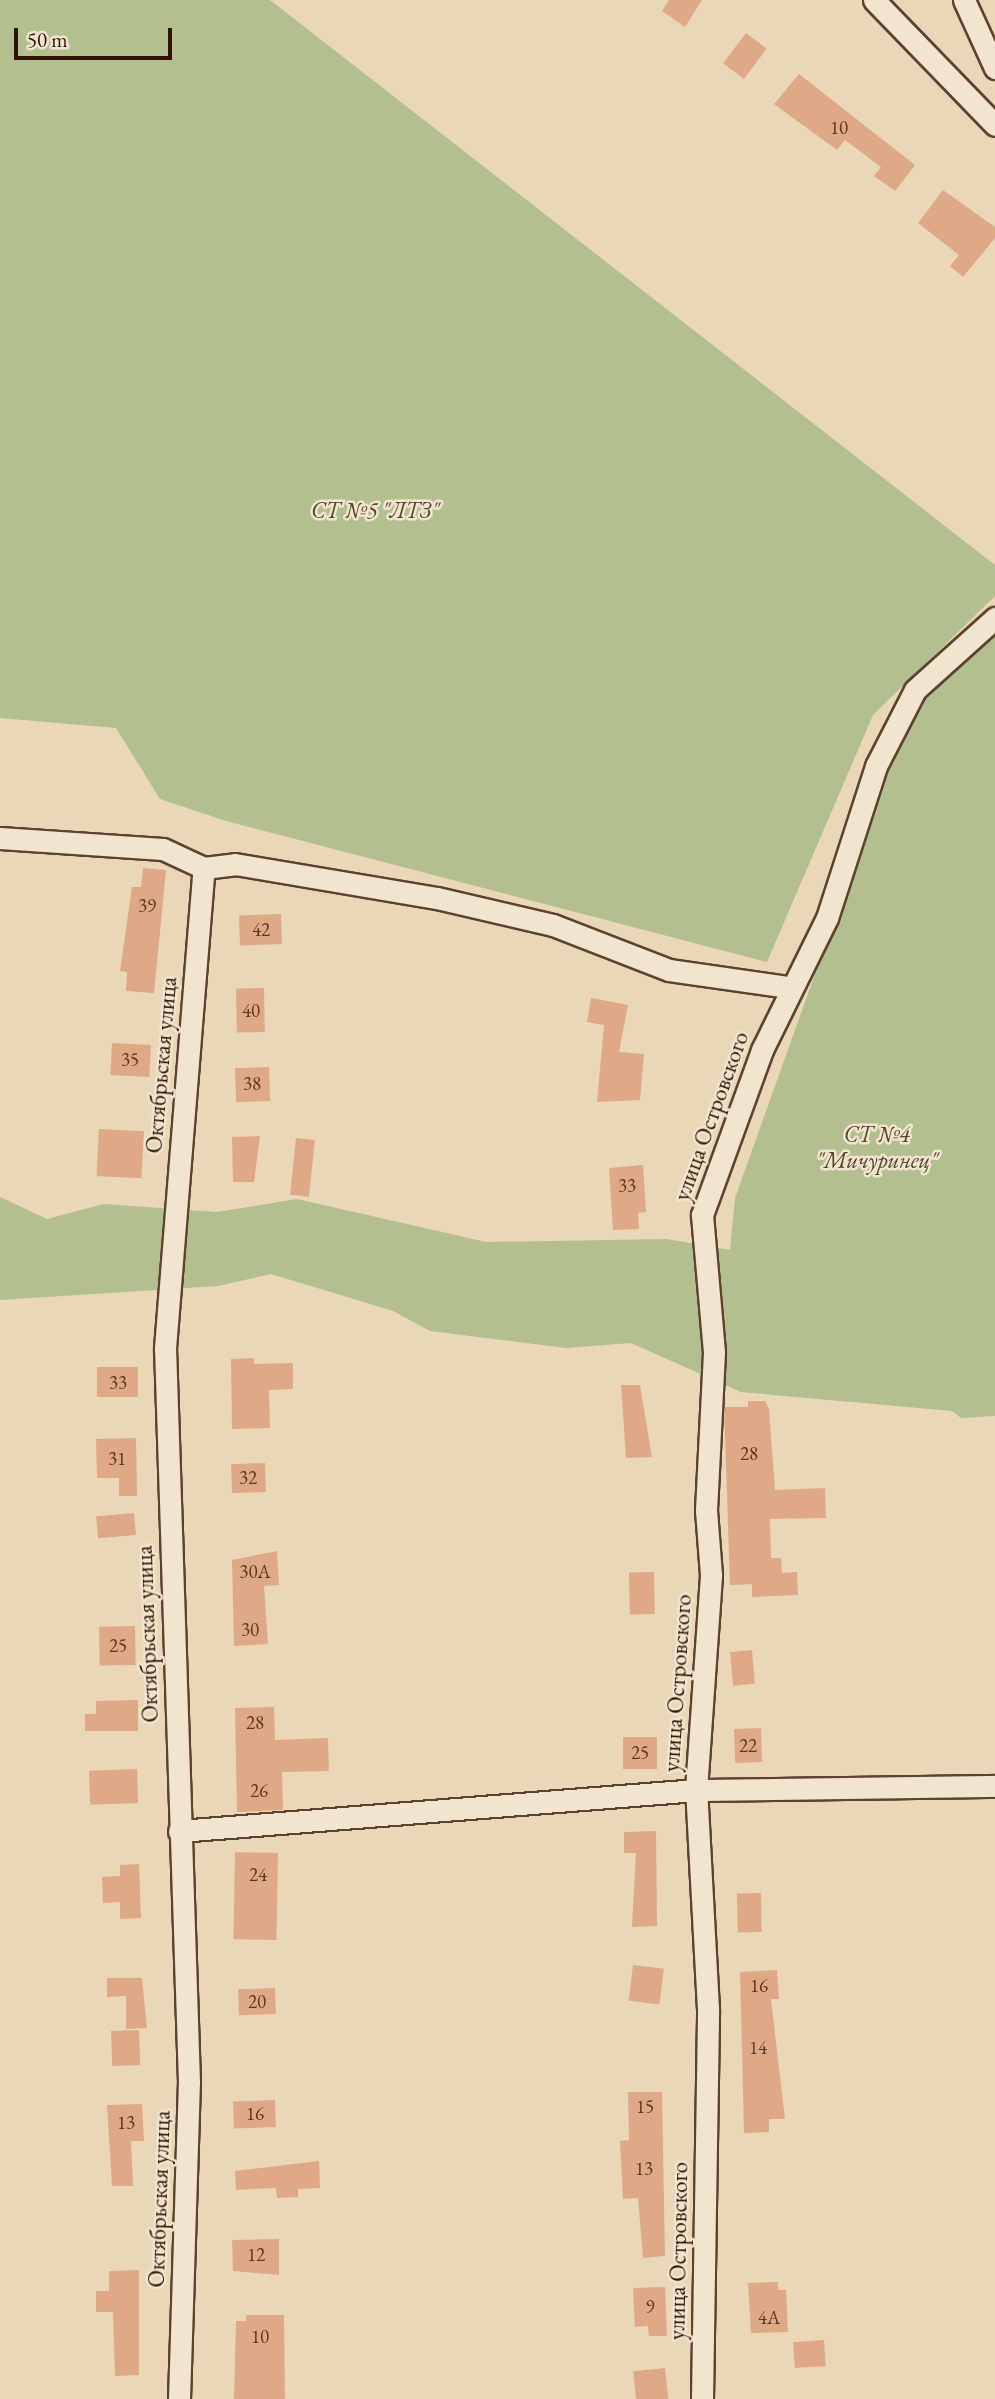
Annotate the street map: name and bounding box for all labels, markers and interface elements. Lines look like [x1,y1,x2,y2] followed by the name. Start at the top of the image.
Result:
[18,14,175,58] scale bar
[27,26,68,53] text: 50 m
[830,117,848,139] house number: 10
[311,496,439,524] park label: СТ №5 "ЛТЗ"
[138,895,156,917] house number: 39
[252,919,270,941] house number: 42
[140,976,182,1154] street label: Октябрьская улица
[242,1000,260,1022] house number: 40
[668,1028,754,1204] street label: улица Островского
[121,1049,139,1071] house number: 35
[243,1073,261,1095] house number: 38
[816,1120,938,1174] park label: СТ №4 "Мичуринец"
[618,1175,636,1197] house number: 33
[109,1372,127,1394] house number: 33
[740,1443,758,1465] house number: 28
[108,1448,126,1470] house number: 31
[239,1467,257,1489] house number: 32
[130,1545,164,1723] street label: Октябрьская улица
[239,1561,271,1583] house number: 30А
[657,1593,697,1773] street label: улица Островского
[241,1619,259,1641] house number: 30
[109,1635,127,1657] house number: 25
[246,1712,264,1734] house number: 28
[739,1735,757,1757] house number: 22
[631,1742,649,1764] house number: 25
[250,1780,268,1802] house number: 26
[249,1864,267,1886] house number: 24
[750,1975,768,1997] house number: 16
[248,1991,266,2013] house number: 20
[749,2037,767,2059] house number: 14
[636,2096,654,2118] house number: 15
[246,2103,264,2125] house number: 16
[142,2110,176,2288] street label: Октябрьская улица
[117,2112,135,2134] house number: 13
[635,2158,653,2180] house number: 13
[663,2162,693,2340] street label: улица Островского
[247,2244,265,2266] house number: 12
[645,2296,655,2318] house number: 9
[758,2307,780,2329] house number: 4А
[251,2326,269,2348] house number: 10

